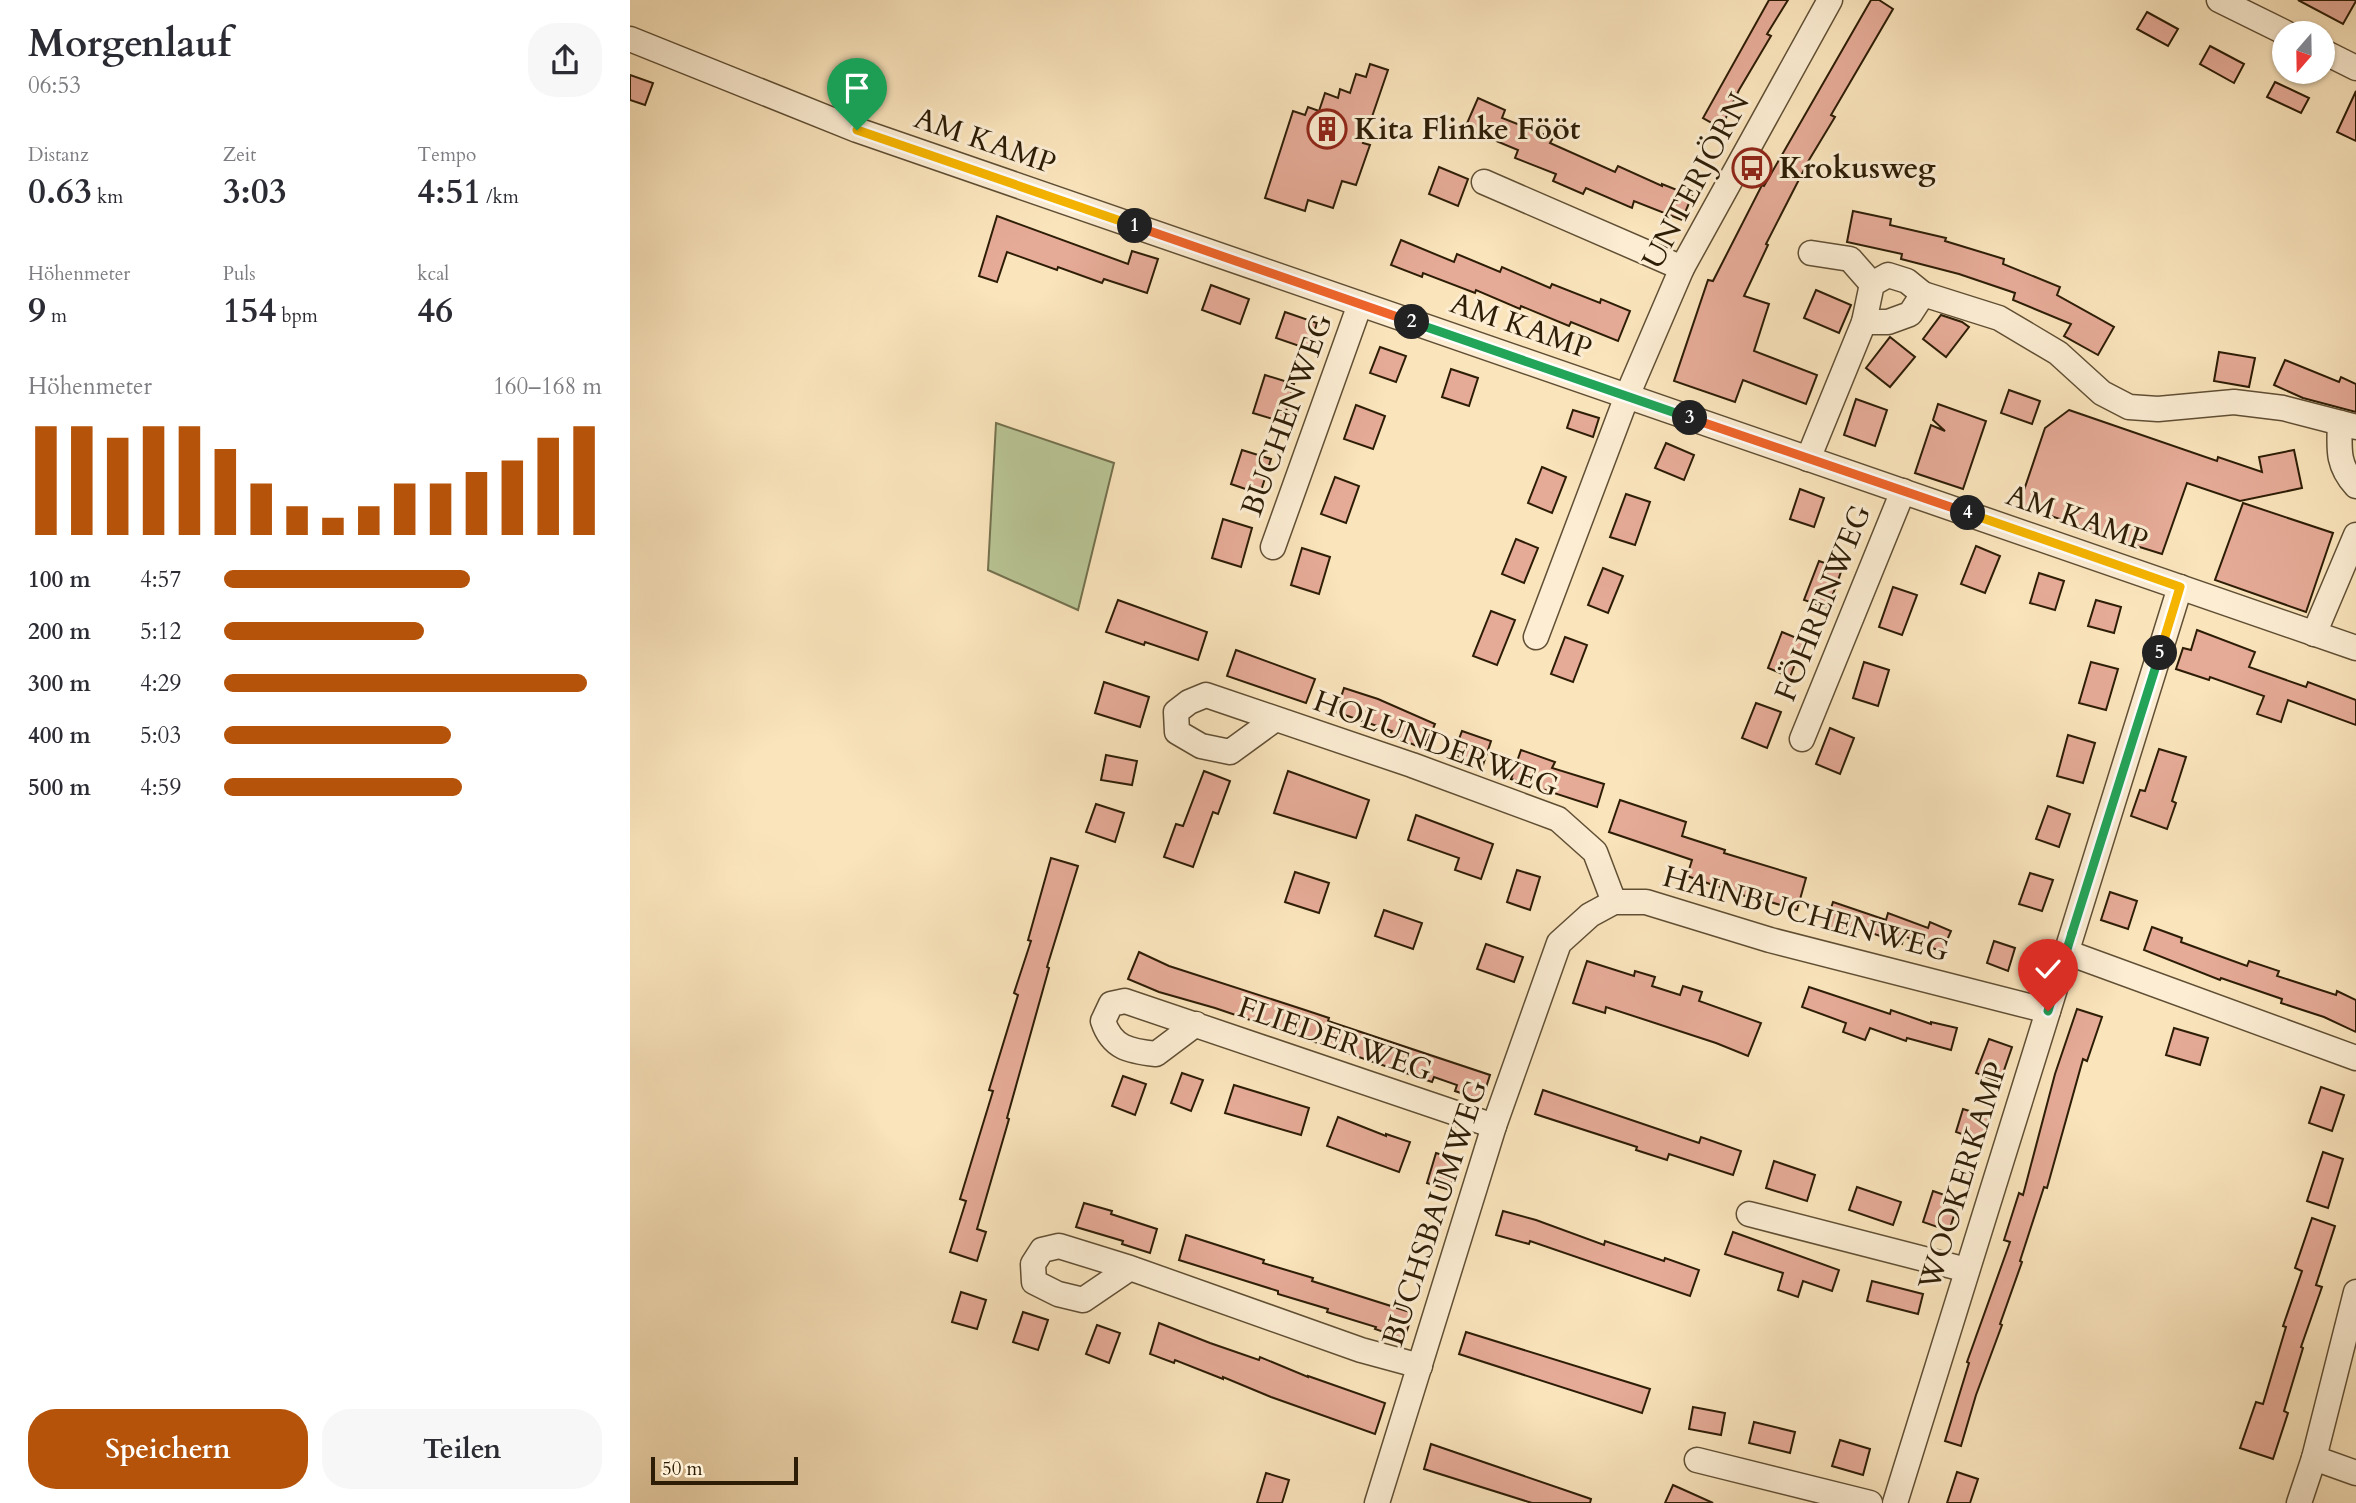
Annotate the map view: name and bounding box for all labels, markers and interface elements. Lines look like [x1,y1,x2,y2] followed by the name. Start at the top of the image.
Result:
[28,18,231,70] text: Morgenlauf
[2272,21,2334,84] north arrow
[2272,21,2335,84] map controls
[528,23,602,97] button: share
[827,58,887,130] pin
[838,69,876,107] icon: arrive
[28,70,81,101] text: 06:53
[1632,85,1760,276] street label: UNTERJÖRN
[909,98,1061,184] street label: AM KAMP
[1306,108,1348,150] building icon: Kita Flinke Fööt
[1354,109,1581,150] place label: Kita Flinke Fööt
[28,142,89,168] text: Distanz
[223,142,256,168] text: Zeit
[417,142,476,168] text: Tempo
[1731,147,1773,189] bus stop icon: Krokusweg
[1779,148,1936,189] place label: Krokusweg
[28,168,92,216] text: 0.63
[223,168,287,216] text: 3:03
[417,168,481,216] text: 4:51
[92,184,123,210] text: km
[481,184,519,210] text: /km
[1118,208,1152,244] pin: 1
[1130,212,1139,238] text: 1
[28,261,130,287] text: Höhenmeter
[223,261,256,287] text: Puls
[417,261,449,287] text: kcal
[1445,283,1597,369] street label: AM KAMP
[28,287,46,335] text: 9
[223,287,276,335] text: 154
[417,287,453,335] text: 46
[46,303,67,329] text: m
[276,303,318,329] text: bpm
[1394,304,1430,340] pin: 2
[1231,308,1343,522] street label: BUCHENWEG
[1407,308,1416,334] text: 2
[28,371,152,402] text: Höhenmeter
[493,371,602,402] text: 160–168 m
[1672,400,1708,436] pin: 3
[1685,404,1694,430] text: 3
[2001,475,2153,561] street label: AM KAMP
[1950,496,1986,530] pin: 4
[1765,498,1881,707] street label: FÖHRENWEG
[1963,499,1972,525] text: 4
[28,564,91,595] text: 100 m
[140,564,181,595] text: 4:57
[28,616,91,647] text: 200 m
[140,616,181,647] text: 5:12
[2142,636,2178,670] pin: 5
[2155,639,2164,665] text: 5
[28,668,91,699] text: 300 m
[140,668,181,699] text: 4:29
[1308,681,1565,808] street label: HOLUNDERWEG
[28,720,91,751] text: 400 m
[140,720,181,751] text: 5:03
[28,772,91,803] text: 500 m
[140,772,181,803] text: 4:59
[1658,856,1954,972] street label: HAINBUCHENWEG
[2018,939,2078,1011] pin
[2029,950,2067,988] icon: check
[1232,987,1438,1092] street label: FLIEDERWEG
[1909,1057,2017,1296] street label: WOOKERKAMP
[1373,1074,1497,1351] street label: BUCHSBAUMWEG
[28,1409,308,1489] button: Speichern
[322,1409,602,1489] button: Teilen
[651,1454,798,1486] scale bar
[662,1456,703,1482] text: 50 m

